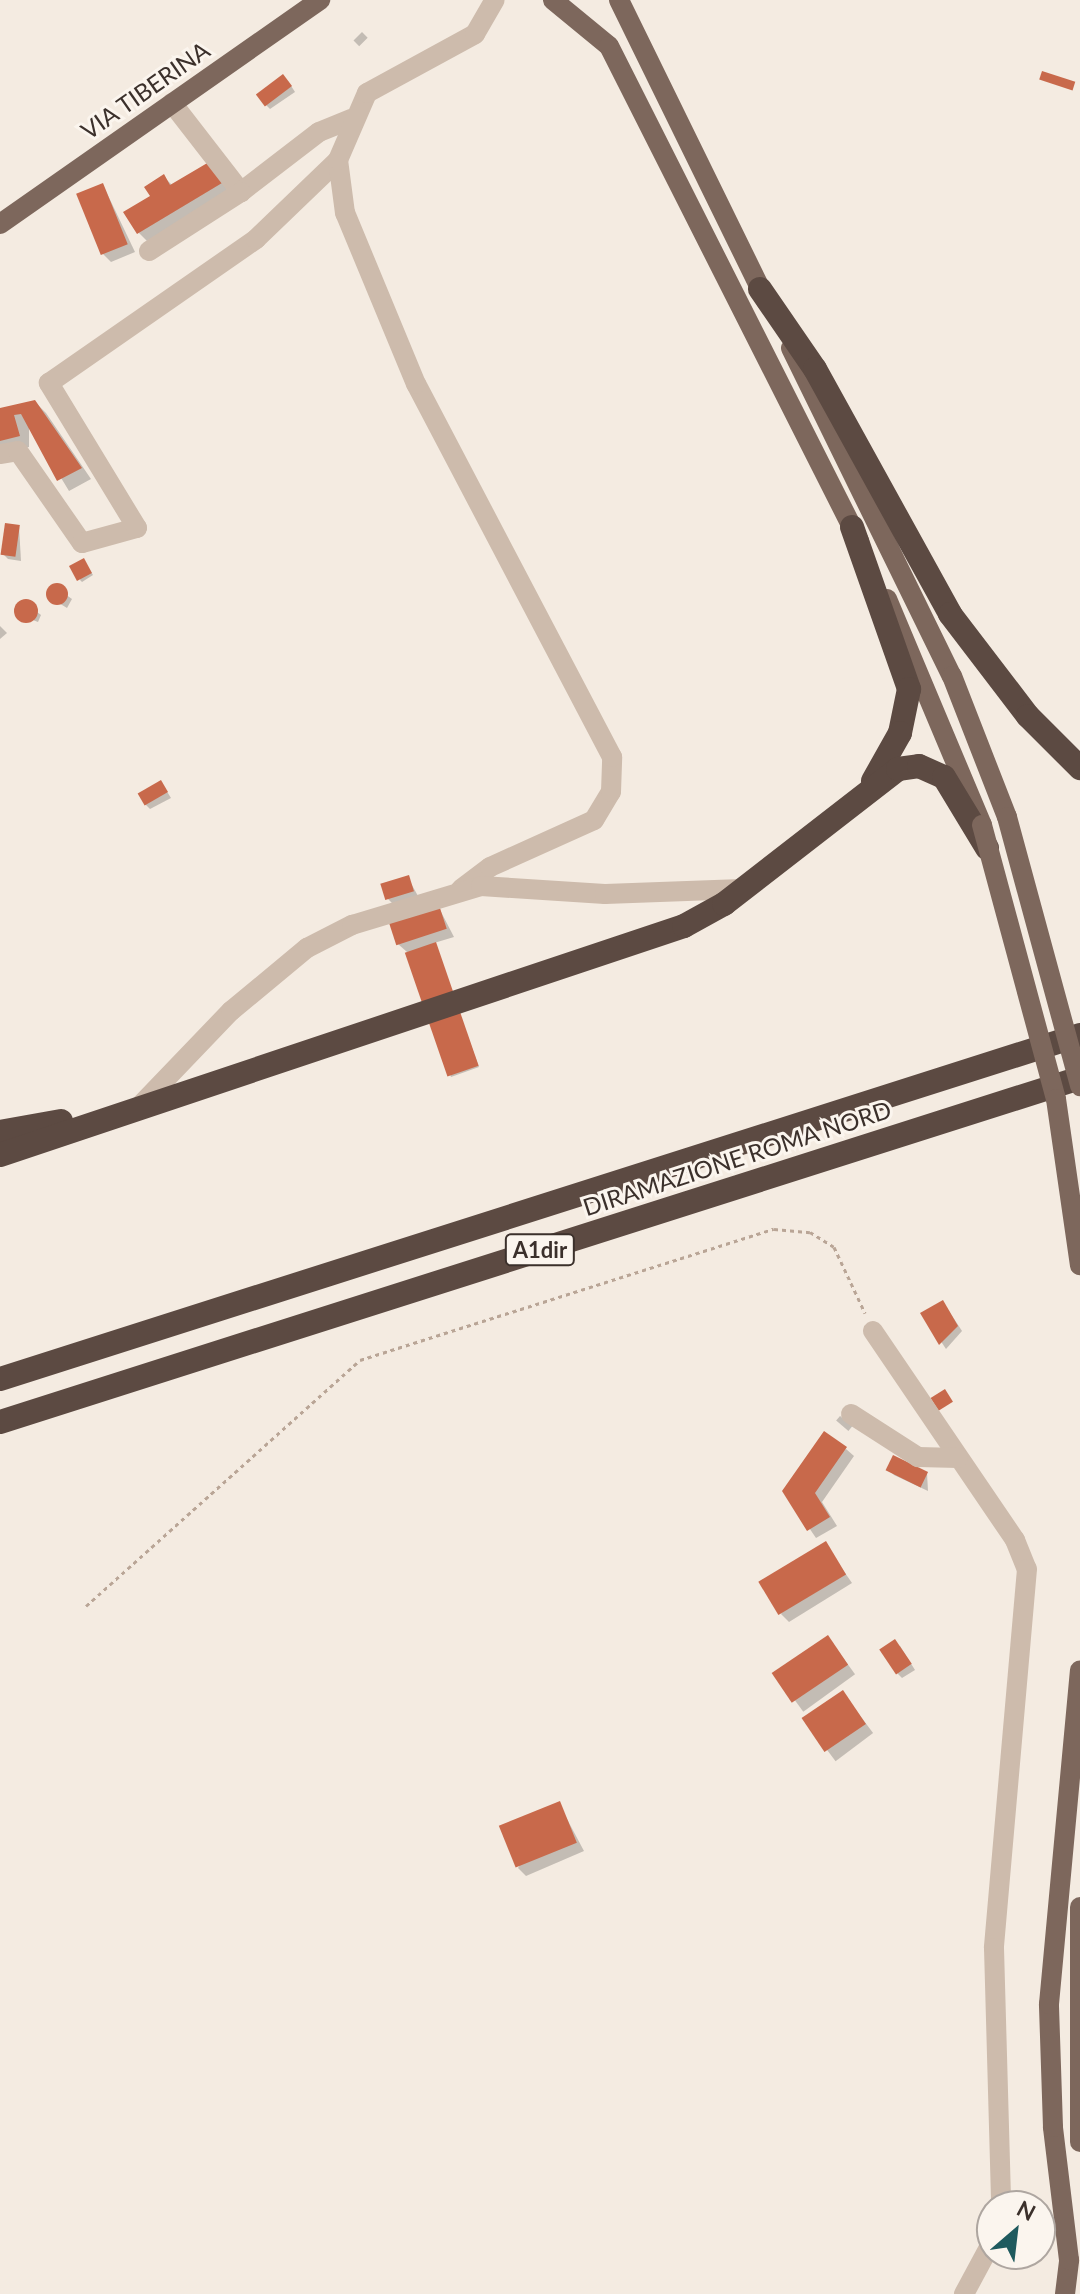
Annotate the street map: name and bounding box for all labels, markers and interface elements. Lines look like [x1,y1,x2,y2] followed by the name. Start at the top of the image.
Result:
[75,35,215,145] street label: VIA TIBERINA
[579,1094,895,1222] street label: DIRAMAZIONE ROMA NORD
[504,1232,576,1268] road number: A1dir
[976,2190,1056,2270] north arrow
[1013,2194,1040,2226] text: N

